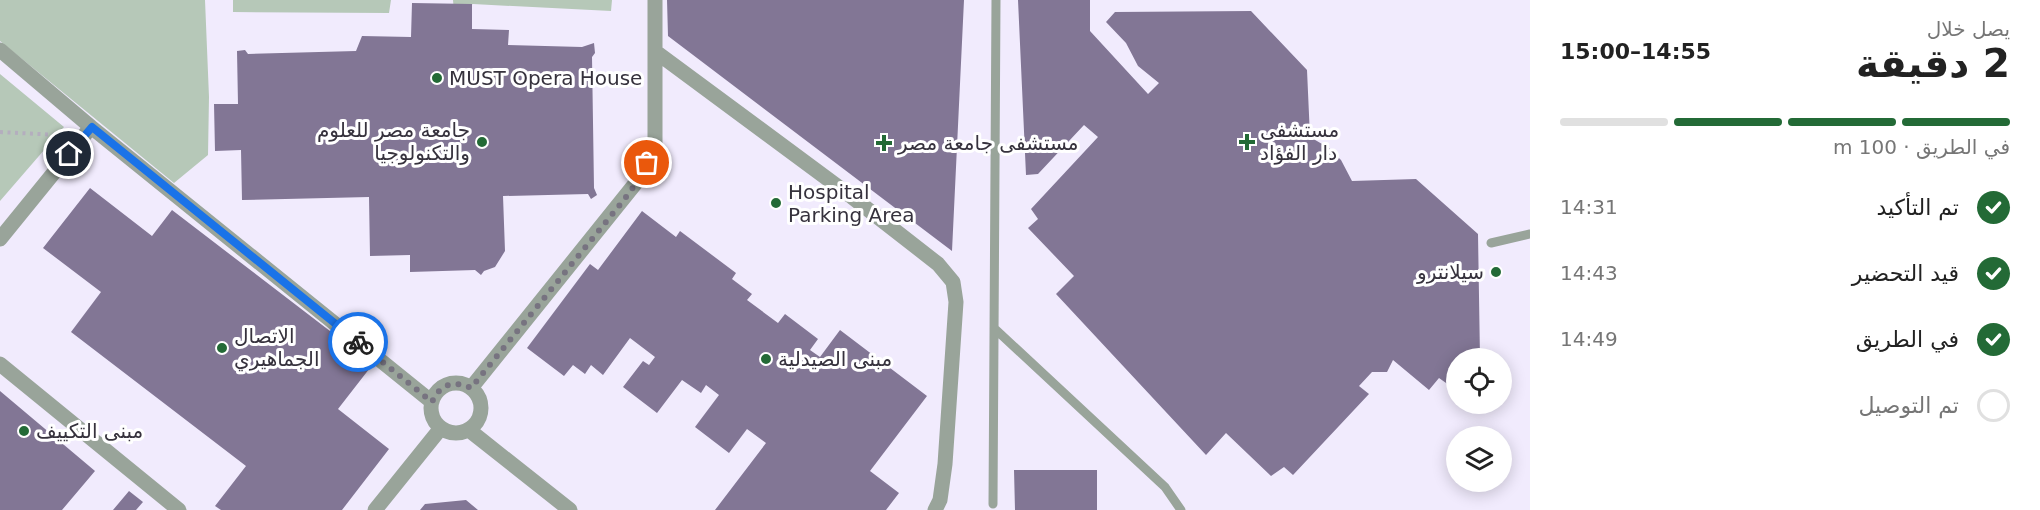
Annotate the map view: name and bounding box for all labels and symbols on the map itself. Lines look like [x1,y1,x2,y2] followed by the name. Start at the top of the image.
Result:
[449,66,642,90] place label: MUST Opera House
[430,71,444,85] marker: MUST Opera House
[317,118,470,165] place label: جامعة مصر للعلوم والتكنولوجيا
[1260,118,1339,165] place label: مستشفى دار الفؤاد
[43,128,94,179] pin
[897,131,1079,155] place label: مستشفى جامعة مصر
[1238,133,1256,151] marker: مستشفى دار الفؤاد
[875,134,893,152] marker: مستشفى جامعة مصر
[475,135,489,149] marker: جامعة مصر للعلوم والتكنولوجيا
[621,137,672,188] pin
[788,180,915,227] place label: Hospital Parking Area
[769,196,783,210] marker: Hospital Parking Area
[1416,260,1484,284] place label: سيلانترو
[1489,265,1503,279] marker: سيلانترو
[328,312,388,372] courier
[234,324,320,372] place label: الاتصال الجماهيري
[215,341,229,355] marker: الاتصال الجماهيري
[778,347,892,371] place label: مبنى الصيدلية
[759,352,773,366] marker: مبنى الصيدلية
[36,419,143,443] place label: مبنى التكييف
[17,424,31,438] marker: مبنى التكييف

